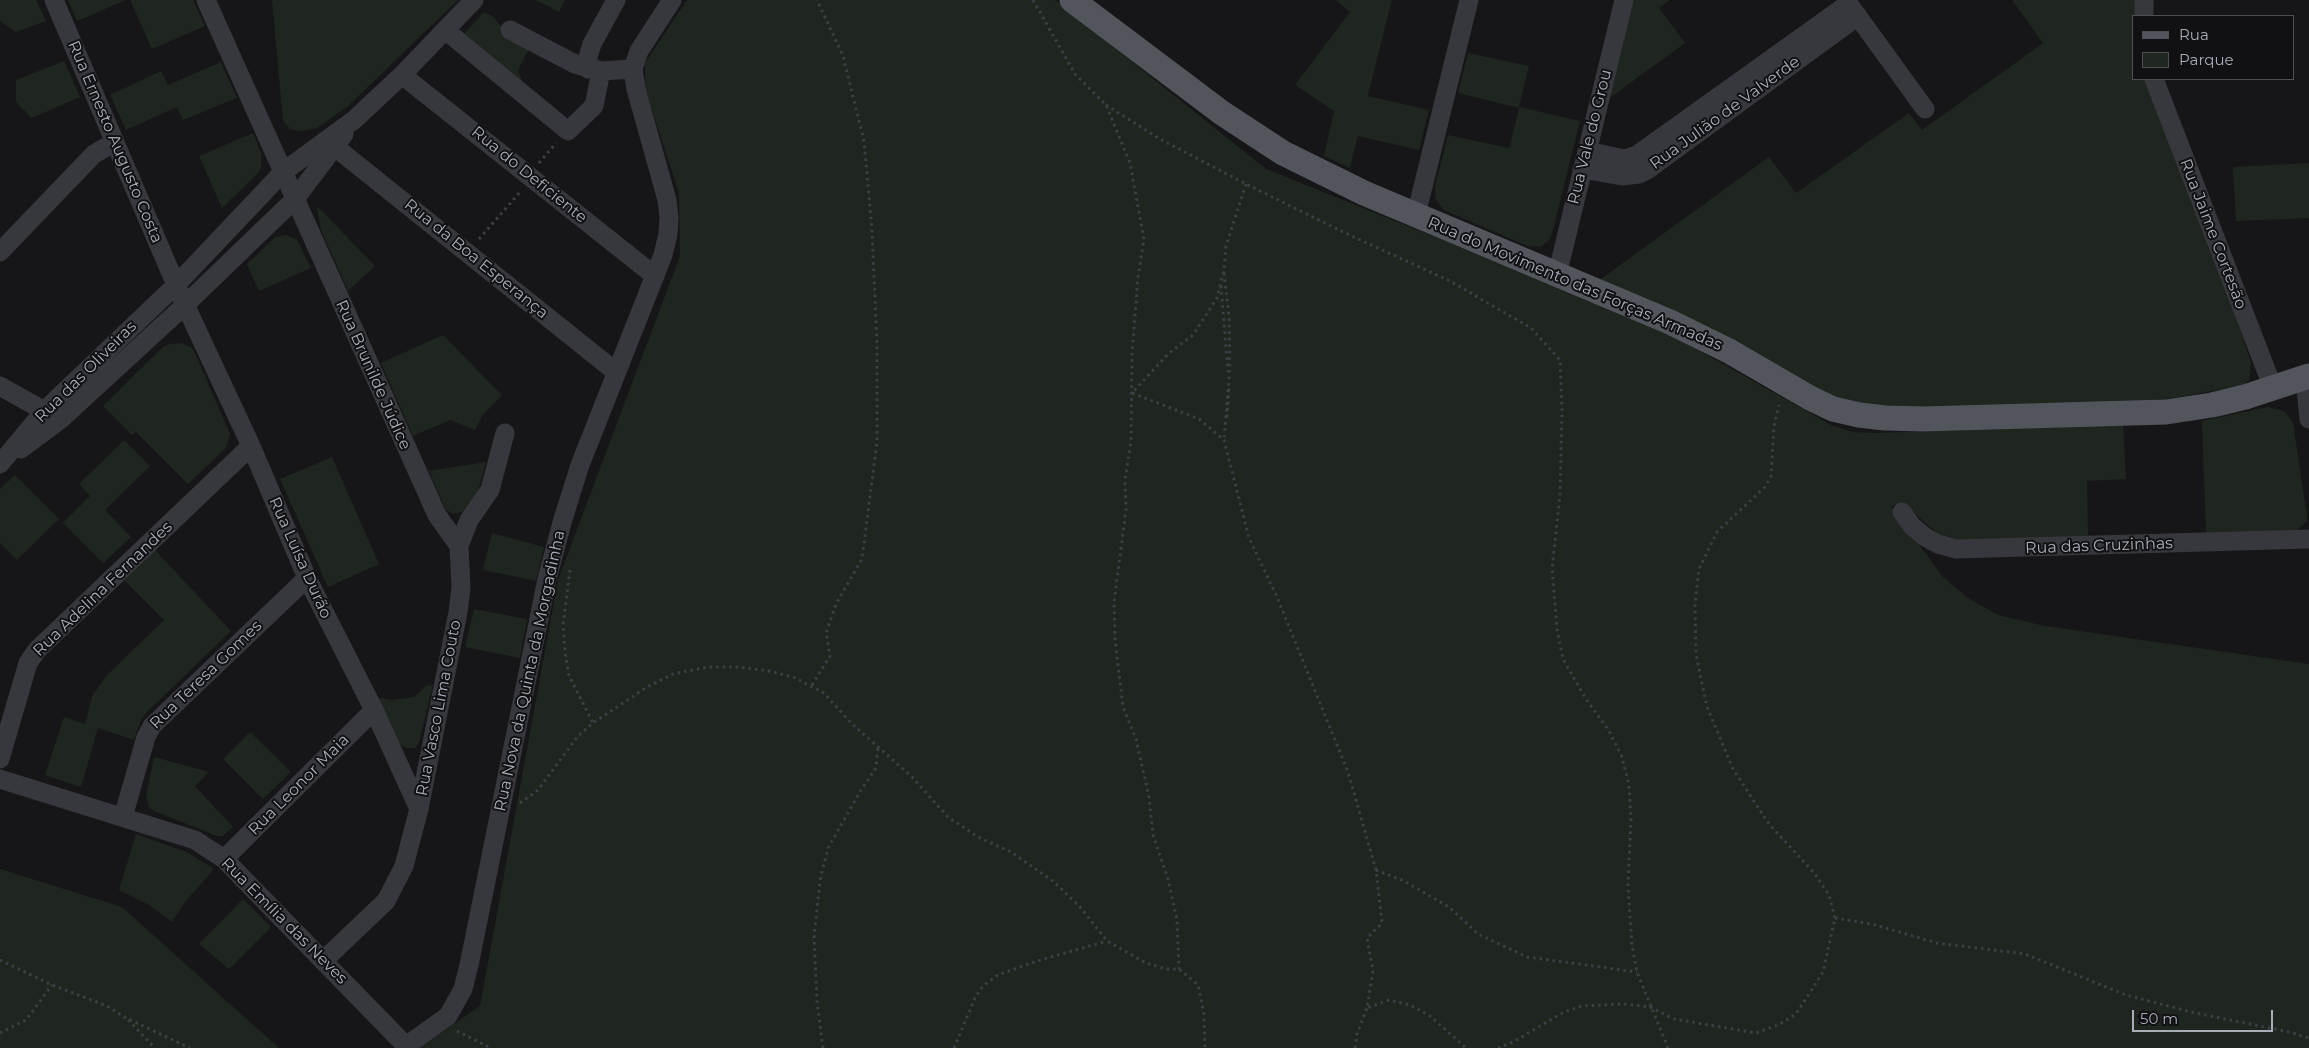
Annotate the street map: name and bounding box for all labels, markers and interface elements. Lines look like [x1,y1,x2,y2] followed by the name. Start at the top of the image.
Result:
[2132,15,2294,80] legend
[2179,25,2209,44] text: Rua
[64,38,166,246] street label: Rua Ernesto Augusto Costa
[2179,50,2234,69] text: Parque
[1646,52,1804,174] street label: Rua Julião de Valverde
[1564,68,1616,206] street label: Rua Vale do Grou
[467,122,591,228] street label: Rua do Deficiente
[2175,156,2251,312] street label: Rua Jaime Cortesão
[400,195,552,323] street label: Rua da Boa Esperança
[1425,213,1725,355] street label: Rua do Movimento das Forças Armadas
[331,297,415,453] street label: Rua Brunilde Júdice
[31,317,141,427] street label: Rua das Oliveiras
[265,494,335,622] street label: Rua Luísa Durão
[29,517,177,661] street label: Rua Adelina Fernandes
[491,529,569,813] street label: Rua Nova da Quinta da Morgadinha
[2025,534,2173,558] street label: Rua das Cruzinhas
[146,617,266,733] street label: Rua Teresa Gomes
[413,618,465,798] street label: Rua Vasco Lima Couto
[245,731,353,839] street label: Rua Leonor Maia
[217,854,351,988] street label: Rua Emília das Neves
[2134,1000,2275,1032] scale bar
[2140,1009,2178,1028] text: 50 m

